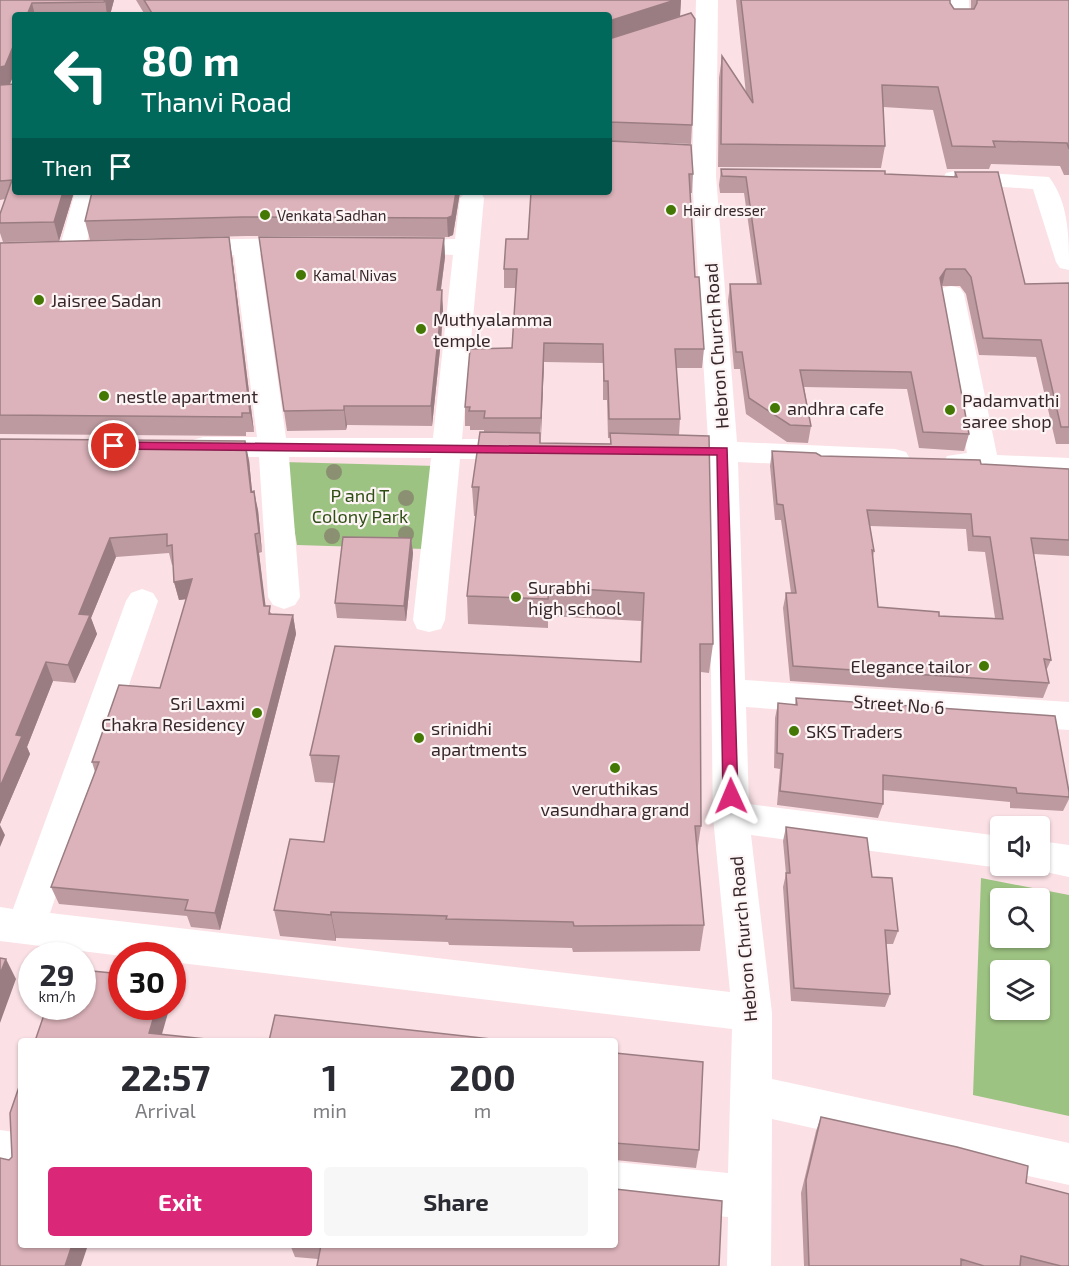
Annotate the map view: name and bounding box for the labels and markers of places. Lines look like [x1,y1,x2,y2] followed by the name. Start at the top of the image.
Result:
[683,201,766,219] place label: Hair dresser
[664,203,678,217] marker: Hair dresser
[277,206,386,224] place label: Venkata Sadhan
[258,208,272,222] marker: Venkata Sadhan
[313,266,397,284] place label: Kamal Nivas
[294,268,308,282] marker: Kamal Nivas
[51,289,162,311] place label: Jaisree Sadan
[32,293,46,307] marker: Jaisree Sadan
[433,308,552,351] place label: Muthyalamma temple
[414,322,428,336] marker: Muthyalamma temple
[116,385,258,407] place label: nestle apartment
[97,389,111,403] marker: nestle apartment
[962,389,1060,432] place label: Padamvathi saree shop
[787,397,884,419] place label: andhra cafe
[768,401,782,415] marker: andhra cafe
[943,403,957,417] marker: Padamvathi saree shop
[88,420,139,471] pin
[528,576,622,619] place label: Surabhi high school
[509,590,523,604] marker: Surabhi high school
[851,655,972,677] place label: Elegance tailor
[977,659,991,673] marker: Elegance tailor
[101,692,245,735] place label: Sri Laxmi Chakra Residency
[250,706,264,720] marker: Sri Laxmi Chakra Residency
[431,717,527,760] place label: srinidhi apartments
[806,720,903,742] place label: SKS Traders
[787,724,801,738] marker: SKS Traders
[412,731,426,745] marker: srinidhi apartments
[608,761,622,775] marker: veruthikas vasundhara grand
[541,777,689,820] place label: veruthikas vasundhara grand

